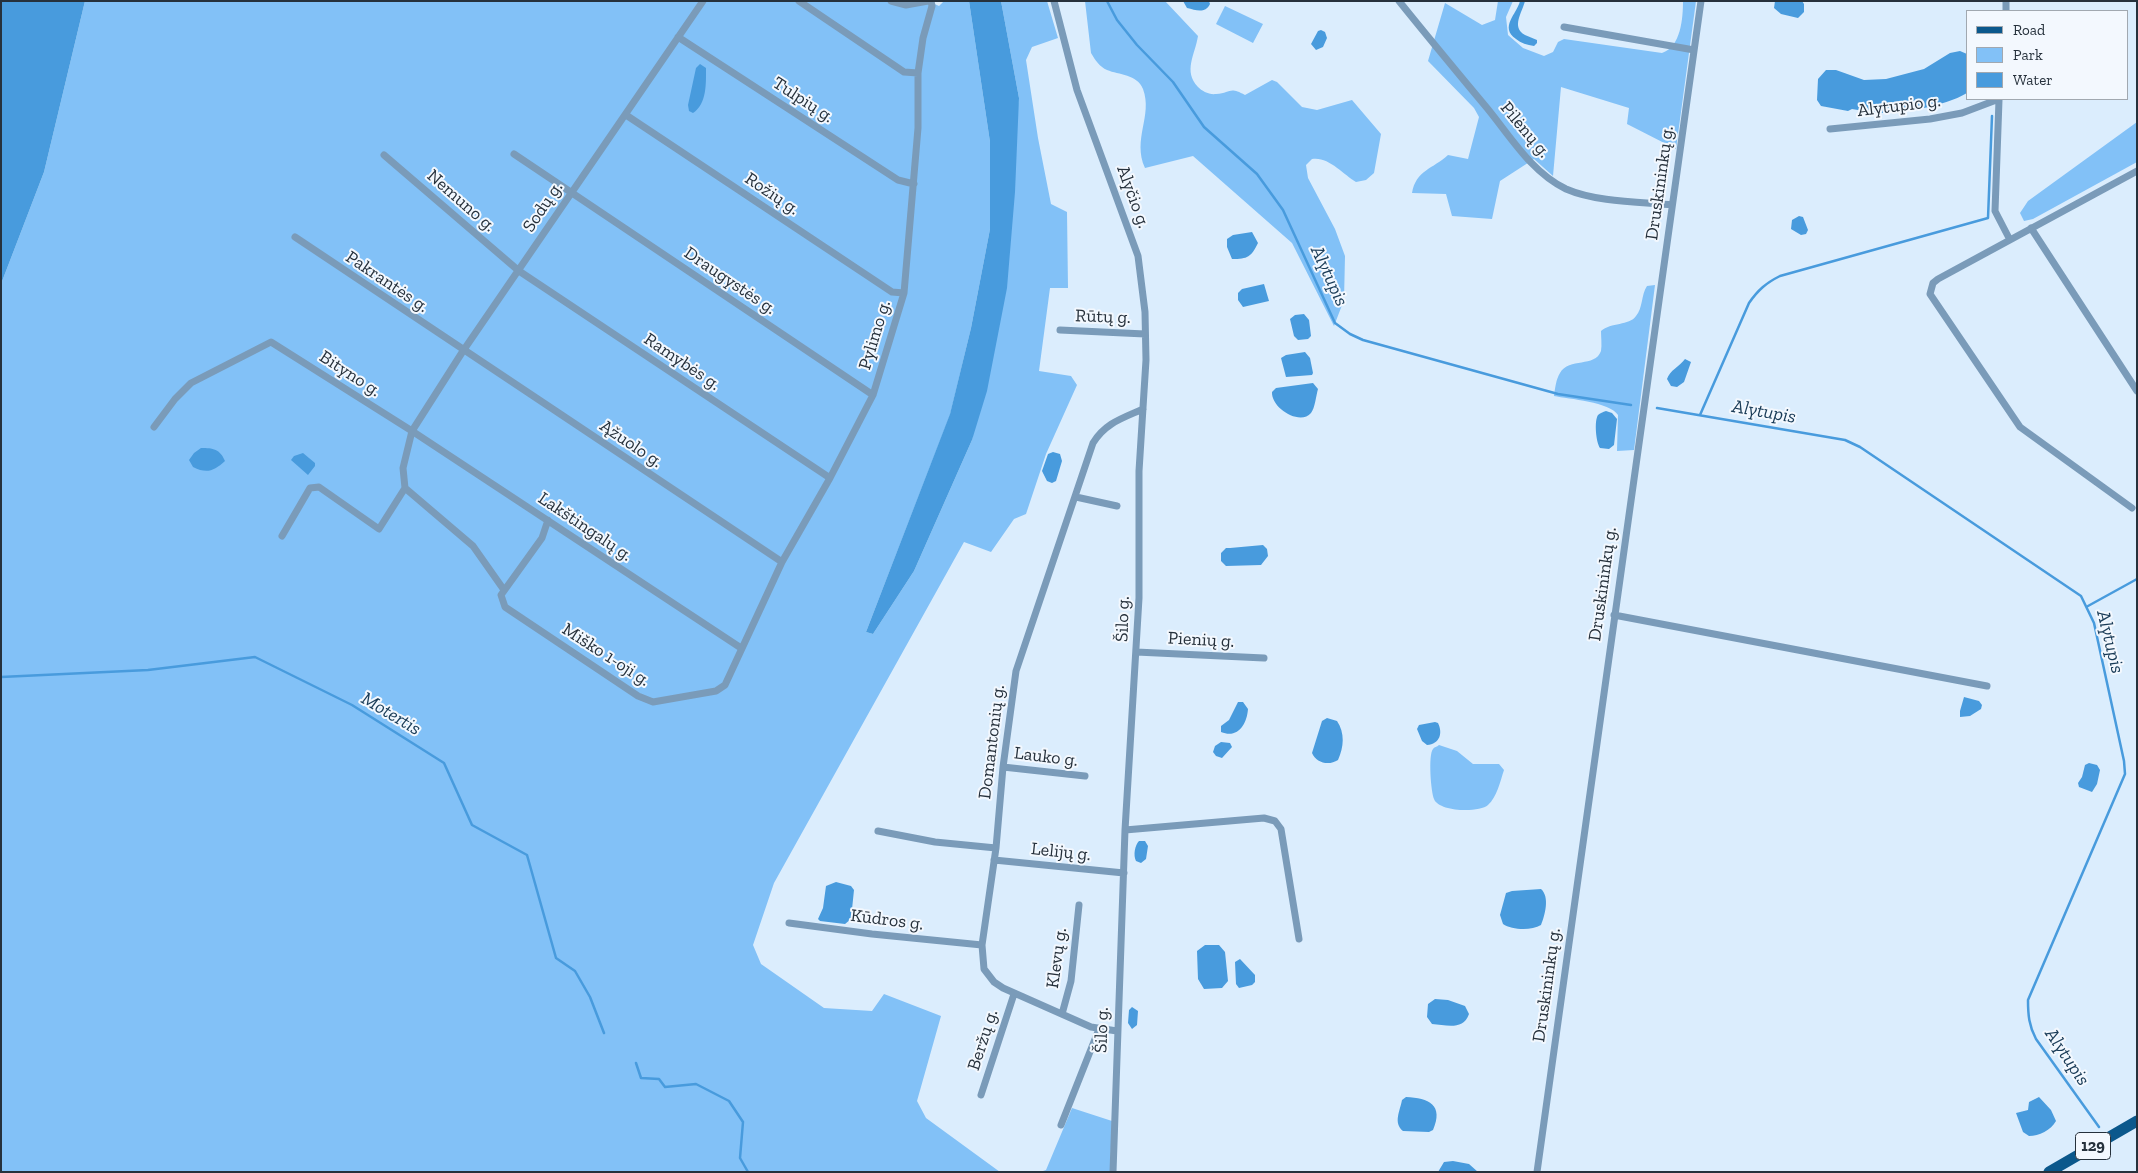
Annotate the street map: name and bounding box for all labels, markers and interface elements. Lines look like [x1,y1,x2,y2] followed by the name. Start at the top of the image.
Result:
[1966,10,2128,100] legend
[2013,21,2045,39] text: Road
[2013,46,2043,64] text: Park
[2013,71,2053,89] text: Water
[768,72,838,128] street label: Tulpių g.
[1856,90,1942,122] street label: Alytupio g.
[1495,98,1555,162] street label: Pilėnų g.
[1641,124,1679,242] street label: Druskininkų g.
[1112,163,1154,231] street label: Alyčio g.
[422,165,500,237] street label: Nemuno g.
[741,168,803,220] street label: Rožių g.
[518,178,568,236] street label: Sodų g.
[680,242,780,320] street label: Draugystės g.
[1305,242,1353,310] water label: Alytupis
[341,246,433,318] street label: Pakrantės g.
[854,298,896,372] street label: Pylimo g.
[1075,305,1131,329] street label: Rūtų g.
[640,329,724,395] street label: Ramybės g.
[315,346,385,402] street label: Bityno g.
[1730,395,1798,429] water label: Alytupis
[596,415,666,473] street label: Ąžuolo g.
[534,488,636,566] street label: Lakštingalų g.
[1584,525,1622,643] street label: Druskininkų g.
[1111,596,1135,642] street label: Šilo g.
[2091,608,2129,676] water label: Alytupis
[558,619,654,691] street label: Miško 1-oji g.
[1167,627,1235,653] street label: Pienių g.
[974,683,1010,801] street label: Domantonių g.
[357,687,425,741] water label: Motertis
[1013,742,1079,772] street label: Lauko g.
[1030,838,1092,866] street label: Lelijų g.
[849,905,925,935] street label: Kūdros g.
[1042,926,1072,990] street label: Klevų g.
[1528,926,1566,1044] street label: Druskininkų g.
[963,1007,1003,1073] street label: Beržų g.
[1090,1007,1114,1053] street label: Šilo g.
[2040,1024,2094,1090] water label: Alytupis
[2076,1132,2110,1160] road number: 129

